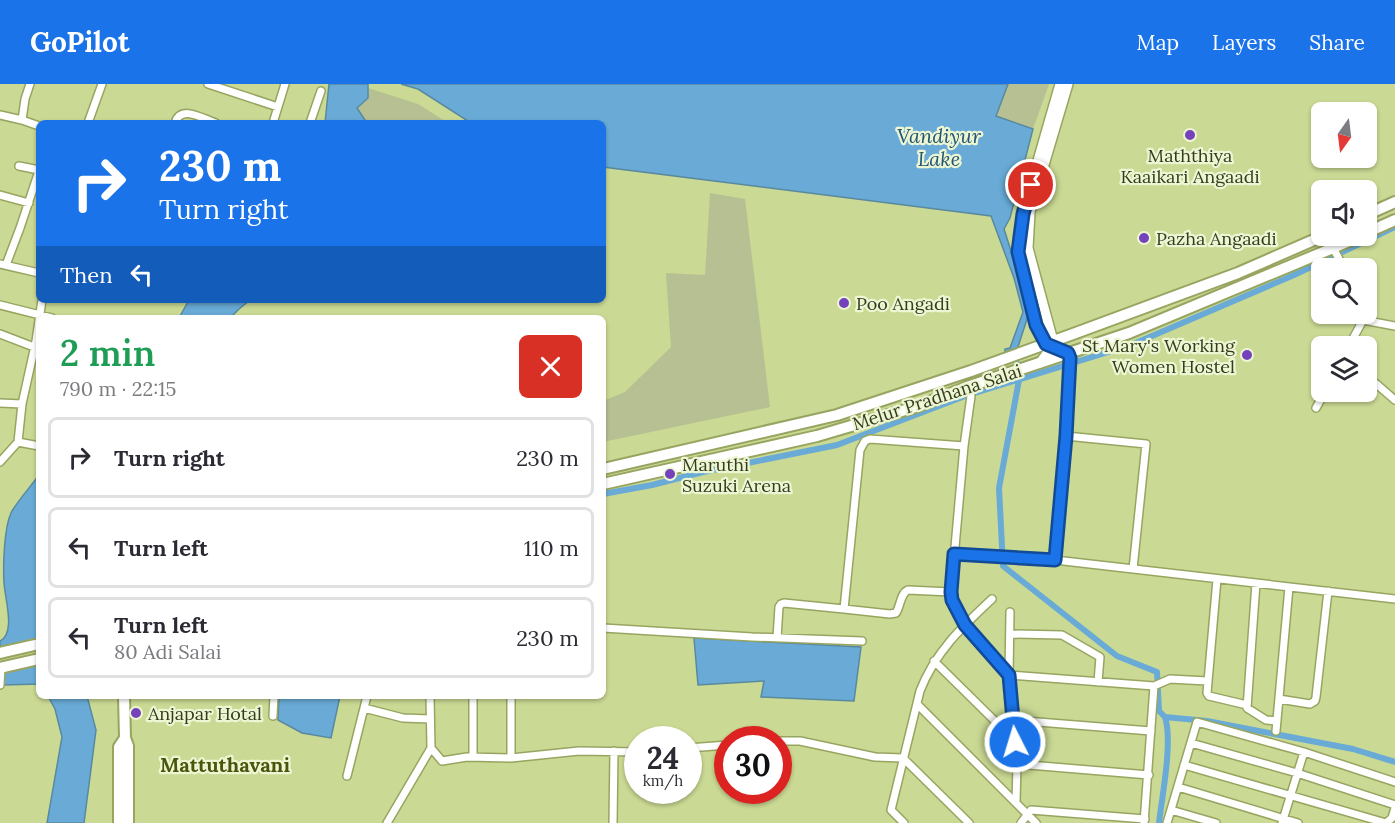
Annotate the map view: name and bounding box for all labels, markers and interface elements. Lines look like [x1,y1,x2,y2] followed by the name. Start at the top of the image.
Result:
[30,24,129,60] text: GoPilot
[1136,29,1179,56] text: Map
[1212,29,1276,56] text: Layers
[1309,29,1365,56] text: Share
[1311,102,1377,168] north arrow
[1311,102,1377,402] map controls
[897,123,982,171] water label: Vandiyur Lake
[1183,128,1197,142] marker: Maththiya Kaaikari Angaadi
[159,139,281,193] text: 230 m
[60,144,138,222] icon: right
[1120,144,1260,188] place label: Maththiya Kaaikari Angaadi
[1005,159,1056,210] pin
[1014,168,1047,201] icon: arrive
[1311,180,1377,246] button: sound
[159,192,288,226] text: Turn right
[1156,227,1277,250] place label: Pazha Angaadi
[1137,231,1151,245] marker: Pazha Angaadi
[125,258,158,291] icon: left
[1311,258,1377,324] button: search
[60,261,113,289] text: Then
[856,292,950,315] place label: Poo Angadi
[837,296,851,310] marker: Poo Angadi
[60,330,155,376] text: 2 min
[1082,334,1236,378] place label: St Mary's Working Women Hostel
[519,335,582,398] button: close
[1311,336,1377,402] button: layers
[1240,348,1254,362] marker: St Mary's Working Women Hostel
[849,359,1025,435] street label: Melur Pradhana Salai
[60,376,177,401] text: 790 m · 22:15
[63,441,96,474] icon: right
[114,444,225,472] text: Turn right
[516,444,579,472] text: 230 m
[682,453,791,497] place label: Maruthi Suzuki Arena
[663,467,677,481] marker: Maruthi Suzuki Arena
[63,531,96,564] icon: left
[114,534,208,562] text: Turn left
[524,534,579,562] text: 110 m
[114,611,208,639] text: Turn left
[63,621,96,654] icon: left
[516,624,579,652] text: 230 m
[114,639,221,664] text: 80 Adi Salai
[147,702,262,725] place label: Anjapar Hotal
[129,706,143,720] marker: Anjapar Hotal
[983,710,1047,774] position arrow
[714,726,792,804] speed limit sign: 30
[647,739,679,777] text: 24
[160,752,290,777] district label: Mattuthavani
[643,771,683,790] text: km/h

